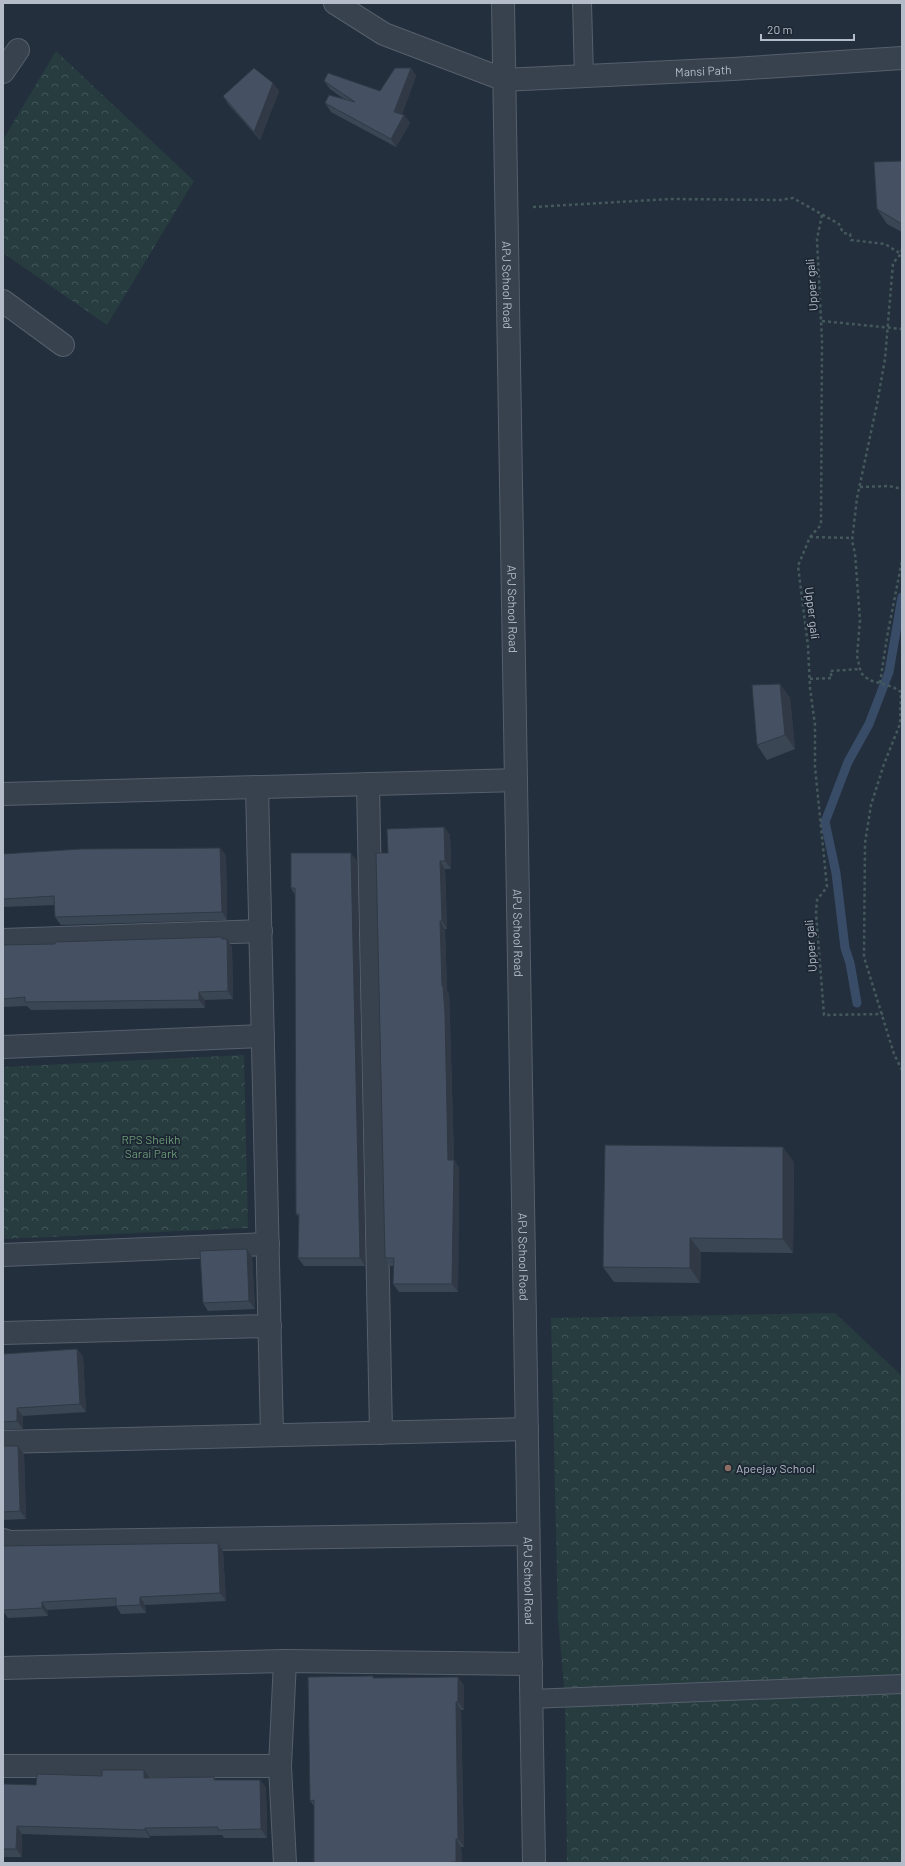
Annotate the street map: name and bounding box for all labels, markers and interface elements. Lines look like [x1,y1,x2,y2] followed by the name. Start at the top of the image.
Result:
[761,16,854,42] scale bar
[767,22,793,36] text: 20 m
[675,62,732,79] street label: Mansi Path
[500,241,515,329] street label: APJ School Road
[802,258,820,312] street label: Upper gali
[505,565,521,653] street label: APJ School Road
[803,586,823,640] street label: Upper gali
[511,889,526,977] street label: APJ School Road
[801,919,819,973] street label: Upper gali
[121,1132,181,1160] park label: RPS Sheikh Sarai Park
[516,1213,532,1301] street label: APJ School Road
[736,1461,815,1475] place label: Apeejay School
[723,1463,733,1473] marker: Apeejay School
[522,1537,537,1625] street label: APJ School Road

